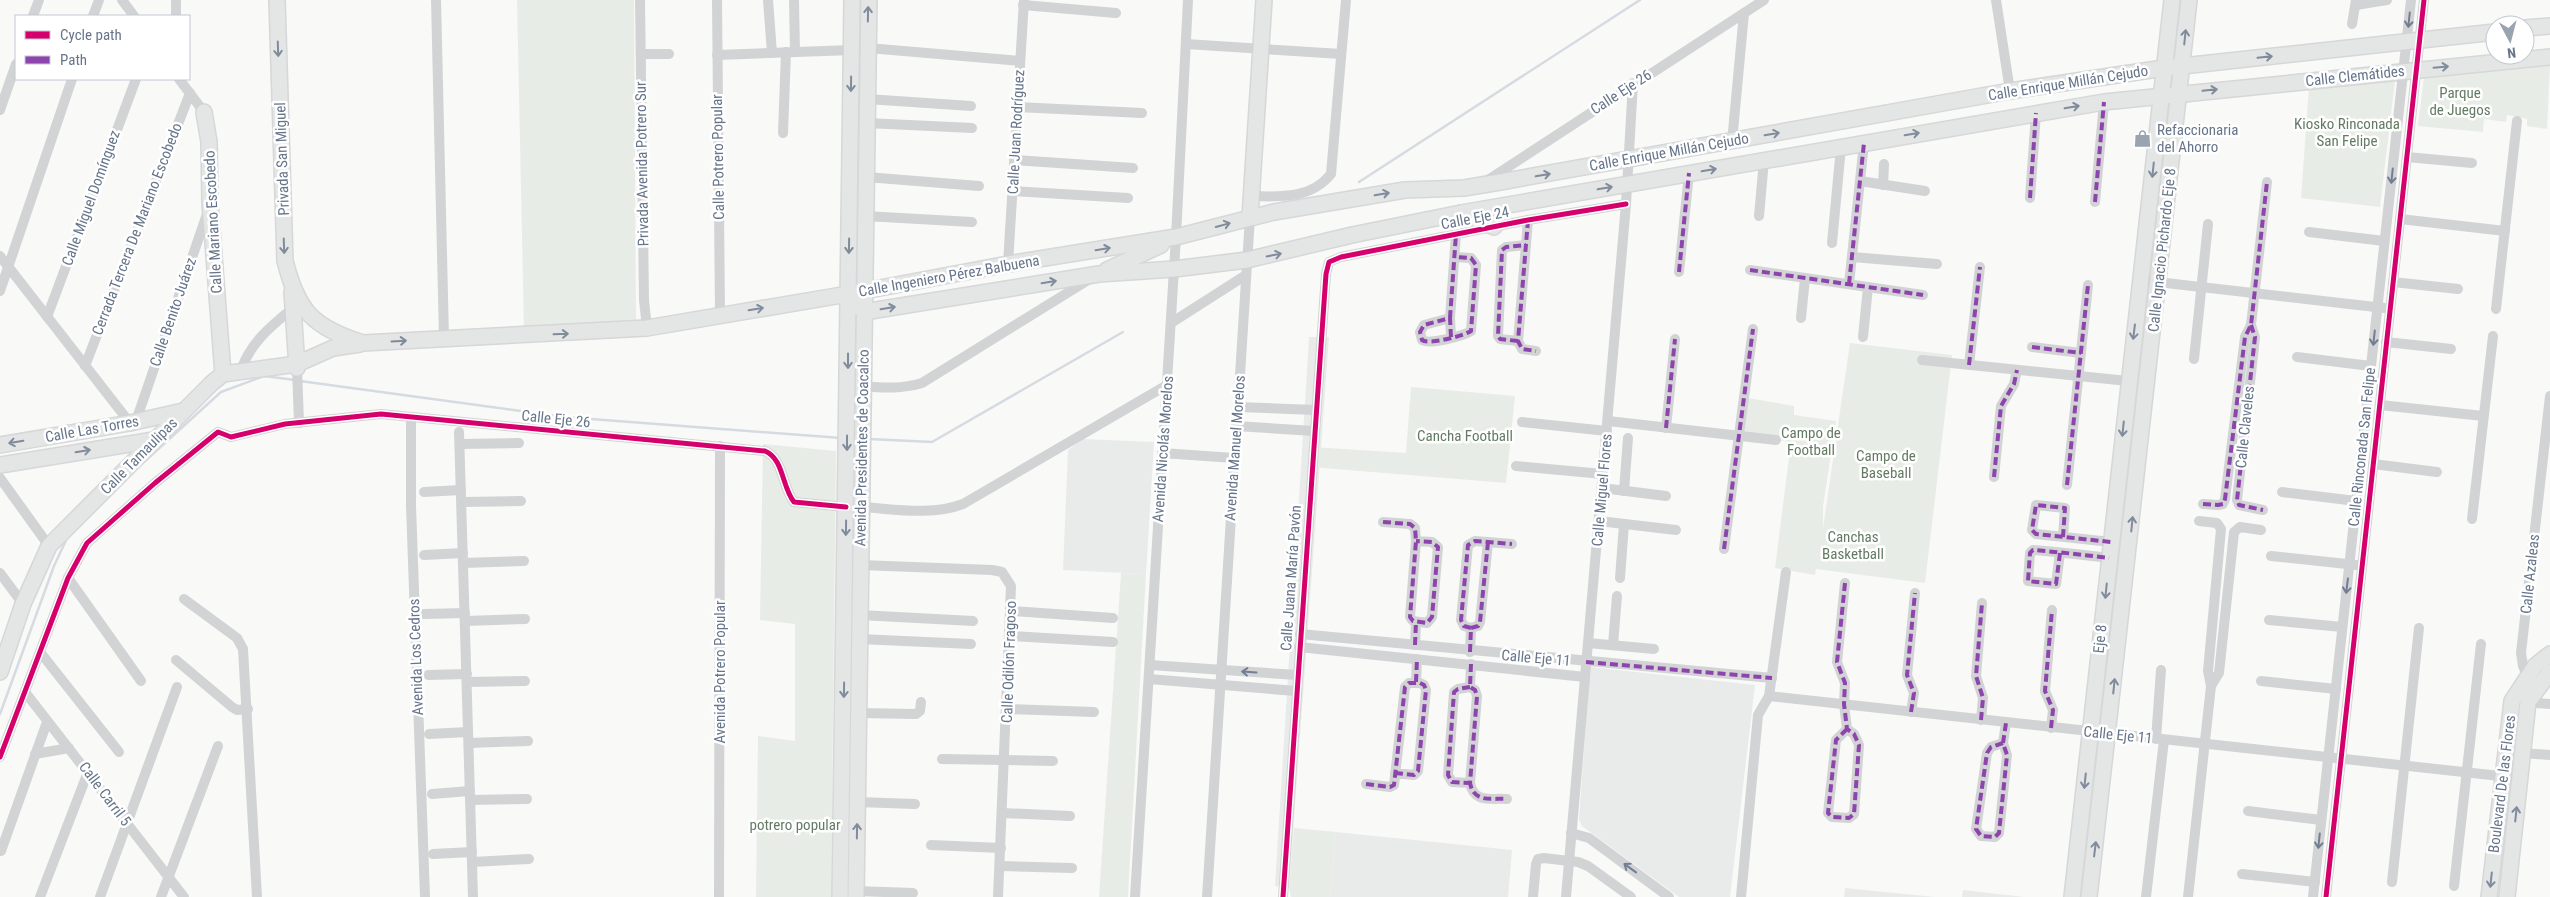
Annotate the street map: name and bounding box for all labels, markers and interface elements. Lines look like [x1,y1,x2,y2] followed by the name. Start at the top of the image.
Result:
[863,6,873,22] one-way arrow
[2404,12,2414,28] one-way arrow
[15,15,190,80] legend
[2485,15,2535,65] north arrow
[60,26,122,44] text: Cycle path
[2180,30,2190,46] one-way arrow
[274,40,283,56] one-way arrow
[2506,44,2517,61] text: N
[60,51,87,69] text: Path
[2256,52,2272,62] one-way arrow
[1987,61,2149,105] street label: Calle Enrique Millán Cejudo
[2304,62,2406,90] street label: Calle Clemátides
[2433,63,2449,72] one-way arrow
[1587,66,1655,118] street label: Calle Eje 26
[1004,69,1028,195] street label: Calle Juan Rodríguez
[846,75,856,91] one-way arrow
[632,81,652,247] street label: Privada Avenida Potrero Sur
[2429,84,2491,119] park label: Parque de Juegos
[2201,85,2217,95] one-way arrow
[708,94,728,220] street label: Calle Potrero Popular
[2064,101,2080,111] one-way arrow
[271,102,293,216] street label: Privada San Miguel
[2294,115,2400,150] park label: Kiosko Rinconada San Felipe
[88,120,186,338] street label: Cerrada Tercera De Mariano Escobedo
[2157,121,2238,156] place label: Refaccionaria del Ahorro
[58,128,124,268] street label: Calle Miguel Domínguez
[1588,129,1750,175] street label: Calle Enrique Millán Cejudo
[1764,129,1780,139] one-way arrow
[1904,129,1920,139] one-way arrow
[2133,129,2153,149] shop icon: Refaccionaria del Ahorro
[200,150,226,294] street label: Calle Mariano Escobedo
[2148,162,2158,178] one-way arrow
[1701,164,1717,174] one-way arrow
[2144,167,2180,333] street label: Calle Ignacio Pichardo Eje 8
[2387,168,2397,184] one-way arrow
[1535,169,1551,179] one-way arrow
[1596,182,1612,192] one-way arrow
[1374,188,1390,198] one-way arrow
[1439,203,1511,233] street label: Calle Eje 24
[1215,219,1231,229] one-way arrow
[280,238,289,254] one-way arrow
[844,238,854,254] one-way arrow
[1094,244,1110,254] one-way arrow
[1266,249,1282,259] one-way arrow
[857,251,1041,301] street label: Calle Ingeniero Pérez Balbuena
[146,255,200,369] street label: Calle Benito Juárez
[1040,277,1056,287] one-way arrow
[748,303,764,313] one-way arrow
[880,303,896,313] one-way arrow
[2129,323,2139,339] one-way arrow
[552,329,569,339] one-way arrow
[2369,330,2379,346] one-way arrow
[390,337,406,346] one-way arrow
[851,349,873,547] street label: Avenida Presidentes de Coacalco
[843,352,853,368] one-way arrow
[2345,367,2379,527] street label: Calle Rinconada San Felipe
[1149,375,1177,523] street label: Avenida Nicolás Morelos
[1221,375,1249,521] street label: Avenida Manuel Morelos
[2232,385,2258,469] street label: Calle Claveles
[521,406,591,432] street label: Calle Eje 26
[44,412,140,446] street label: Calle Las Torres
[97,414,181,498] street label: Calle Tamaulipas
[2118,421,2128,437] one-way arrow
[1781,424,1841,459] park label: Campo de Football
[1417,427,1513,445] park label: Cancha Football
[1588,433,1616,547] street label: Calle Miguel Flores
[842,435,852,451] one-way arrow
[8,437,24,447] one-way arrow
[74,446,90,456] one-way arrow
[1856,447,1916,482] park label: Campo de Baseball
[1277,504,1305,652] street label: Calle Juana María Pavón
[2127,517,2137,533] one-way arrow
[841,519,851,535] one-way arrow
[1822,528,1884,563] park label: Canchas Basketball
[2517,533,2543,615] street label: Calle Azaleas
[2342,578,2352,594] one-way arrow
[2101,582,2110,598] one-way arrow
[405,598,427,716] street label: Avenida Los Cedros
[711,600,729,744] street label: Avenida Potrero Popular
[998,601,1020,723] street label: Calle Odilón Fragoso
[2090,624,2110,654] street label: Eje 8
[1501,646,1571,670] street label: Calle Eje 11
[1241,667,1257,676] one-way arrow
[2109,678,2119,694] one-way arrow
[839,682,848,698] one-way arrow
[2485,714,2519,854] street label: Boulevard De las Flores
[2083,722,2153,748] street label: Calle Eje 11
[75,758,135,830] street label: Calle Carril 5
[2080,772,2090,788] one-way arrow
[2511,806,2521,822] one-way arrow
[750,816,841,834] park label: potrero popular
[852,823,861,839] one-way arrow
[2314,833,2324,849] one-way arrow
[2090,841,2100,857] one-way arrow
[1623,863,1637,873] one-way arrow
[2486,872,2496,888] one-way arrow

